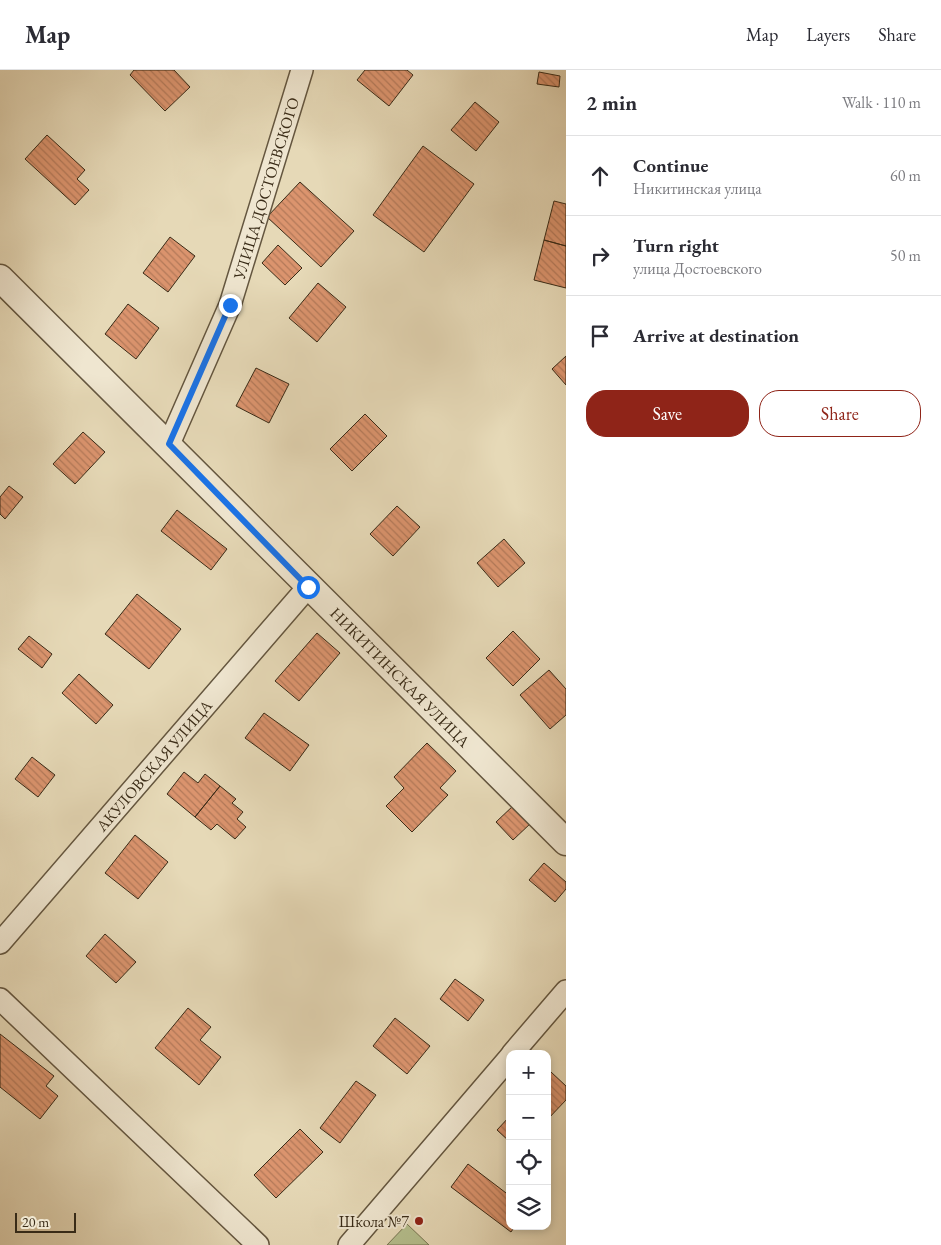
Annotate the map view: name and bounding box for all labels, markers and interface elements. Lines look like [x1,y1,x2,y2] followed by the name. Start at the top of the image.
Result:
[25,19,70,50] text: Map
[746,23,778,46] text: Map
[806,23,850,46] text: Layers
[878,23,916,46] text: Share
[586,89,637,116] text: 2 min
[842,92,921,113] text: Walk · 110 m
[228,95,304,283] street label: УЛИЦА ДОСТОЕВСКОГО
[633,153,708,178] text: Continue
[586,162,614,190] icon: ahead
[890,165,921,186] text: 60 m
[633,178,762,199] text: Никитинская улица
[633,233,719,258] text: Turn right
[586,242,614,270] icon: right
[890,245,921,266] text: 50 m
[633,258,762,279] text: улица Достоевского
[219,294,242,317] route end
[586,322,614,350] icon: arrive
[633,323,799,348] text: Arrive at destination
[586,390,749,437] button: Save
[759,390,921,437] button: Share
[297,576,320,599] route start
[325,603,475,752] street label: НИКИТИНСКАЯ УЛИЦА
[91,695,218,837] street label: АКУЛОВСКАЯ УЛИЦА
[506,1050,551,1230] map controls
[506,1050,551,1095] button: +
[506,1095,551,1140] button: −
[506,1140,551,1185] button: locate
[506,1185,551,1230] button: layers
[15,1210,76,1233] scale bar
[339,1211,409,1232] place label: Школа №7
[22,1213,49,1231] text: 20 m
[413,1215,425,1227] marker: Школа №7

